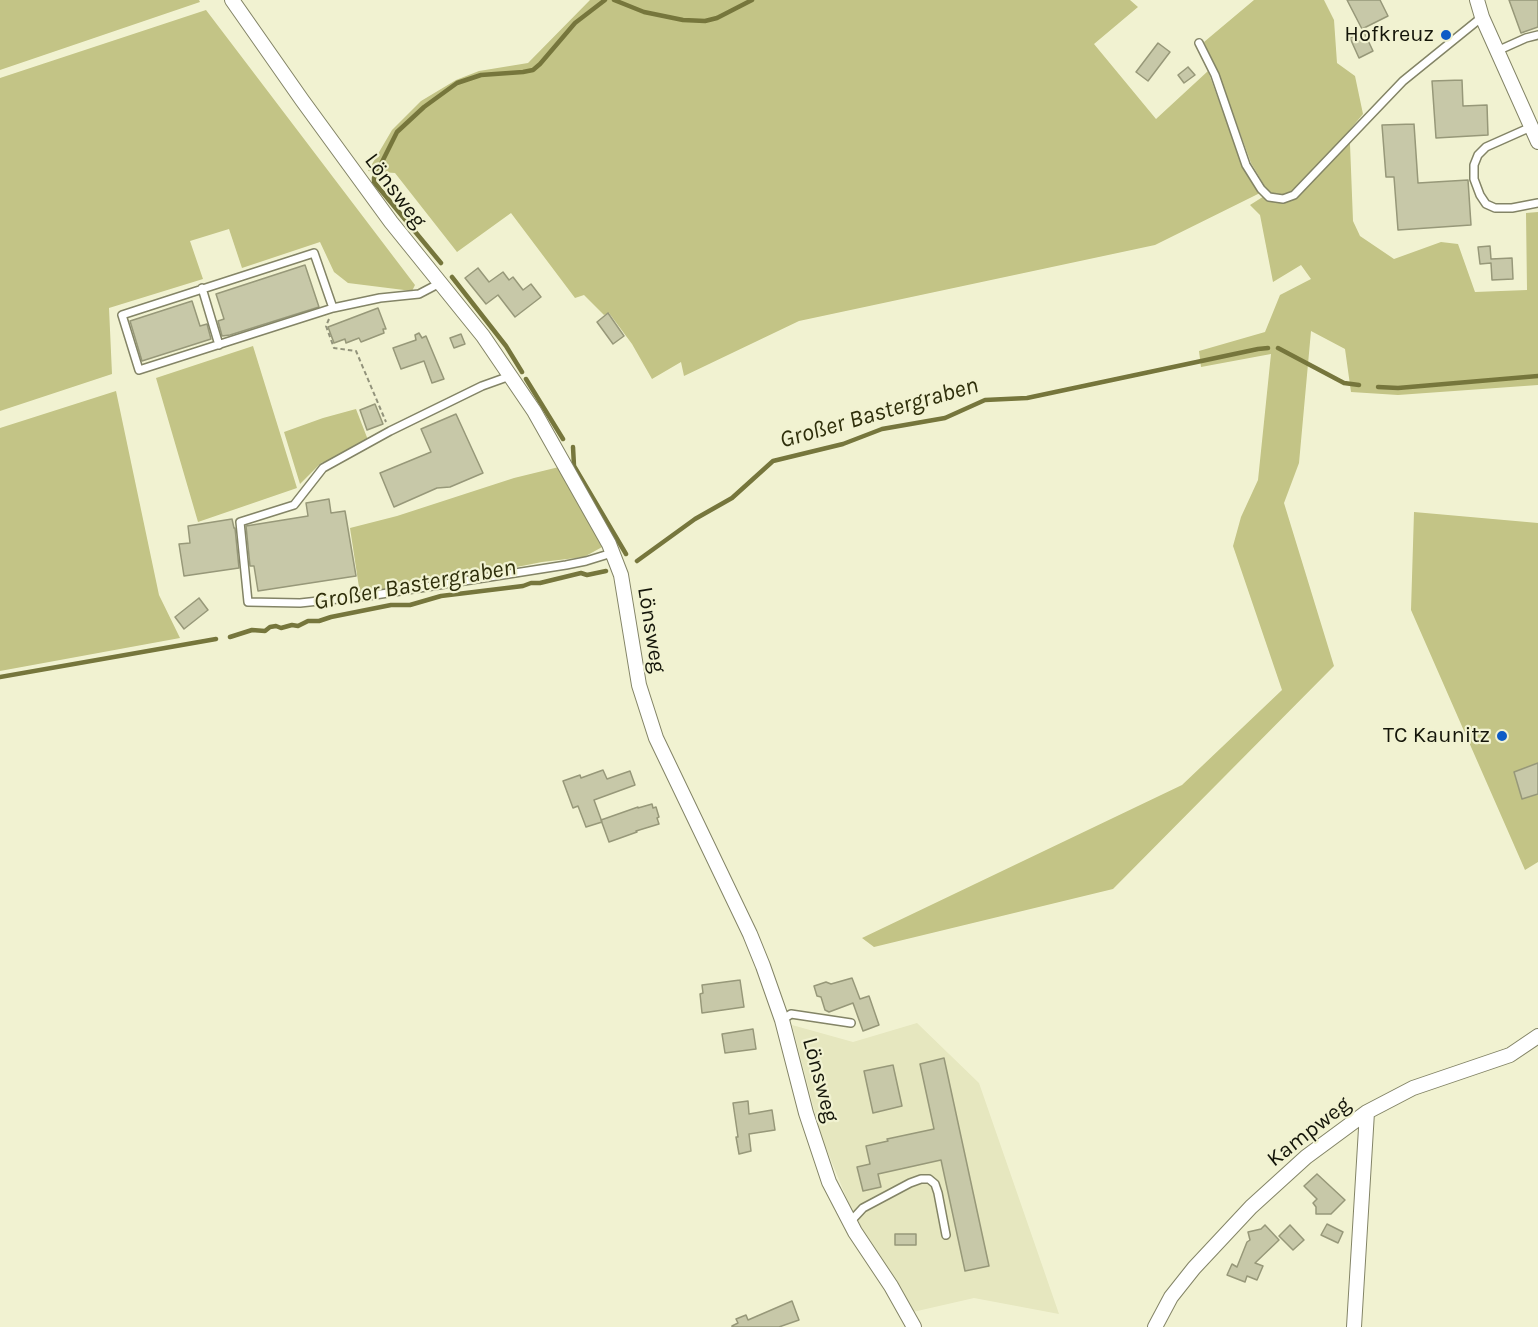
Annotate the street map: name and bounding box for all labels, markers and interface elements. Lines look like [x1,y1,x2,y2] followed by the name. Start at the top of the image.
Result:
[1344,22,1434,48] place label: Hofkreuz
[1439,28,1453,42] marker: Hofkreuz
[358,148,432,234] street label: Lönsweg
[776,371,982,455] water label: Großer Bastergraben
[312,553,518,617] water label: Großer Bastergraben
[631,585,671,675] street label: Lönsweg
[1383,723,1490,749] place label: TC Kaunitz
[1495,729,1509,743] marker: TC Kaunitz
[796,1035,844,1125] street label: Lönsweg
[1262,1091,1356,1173] street label: Kampweg

